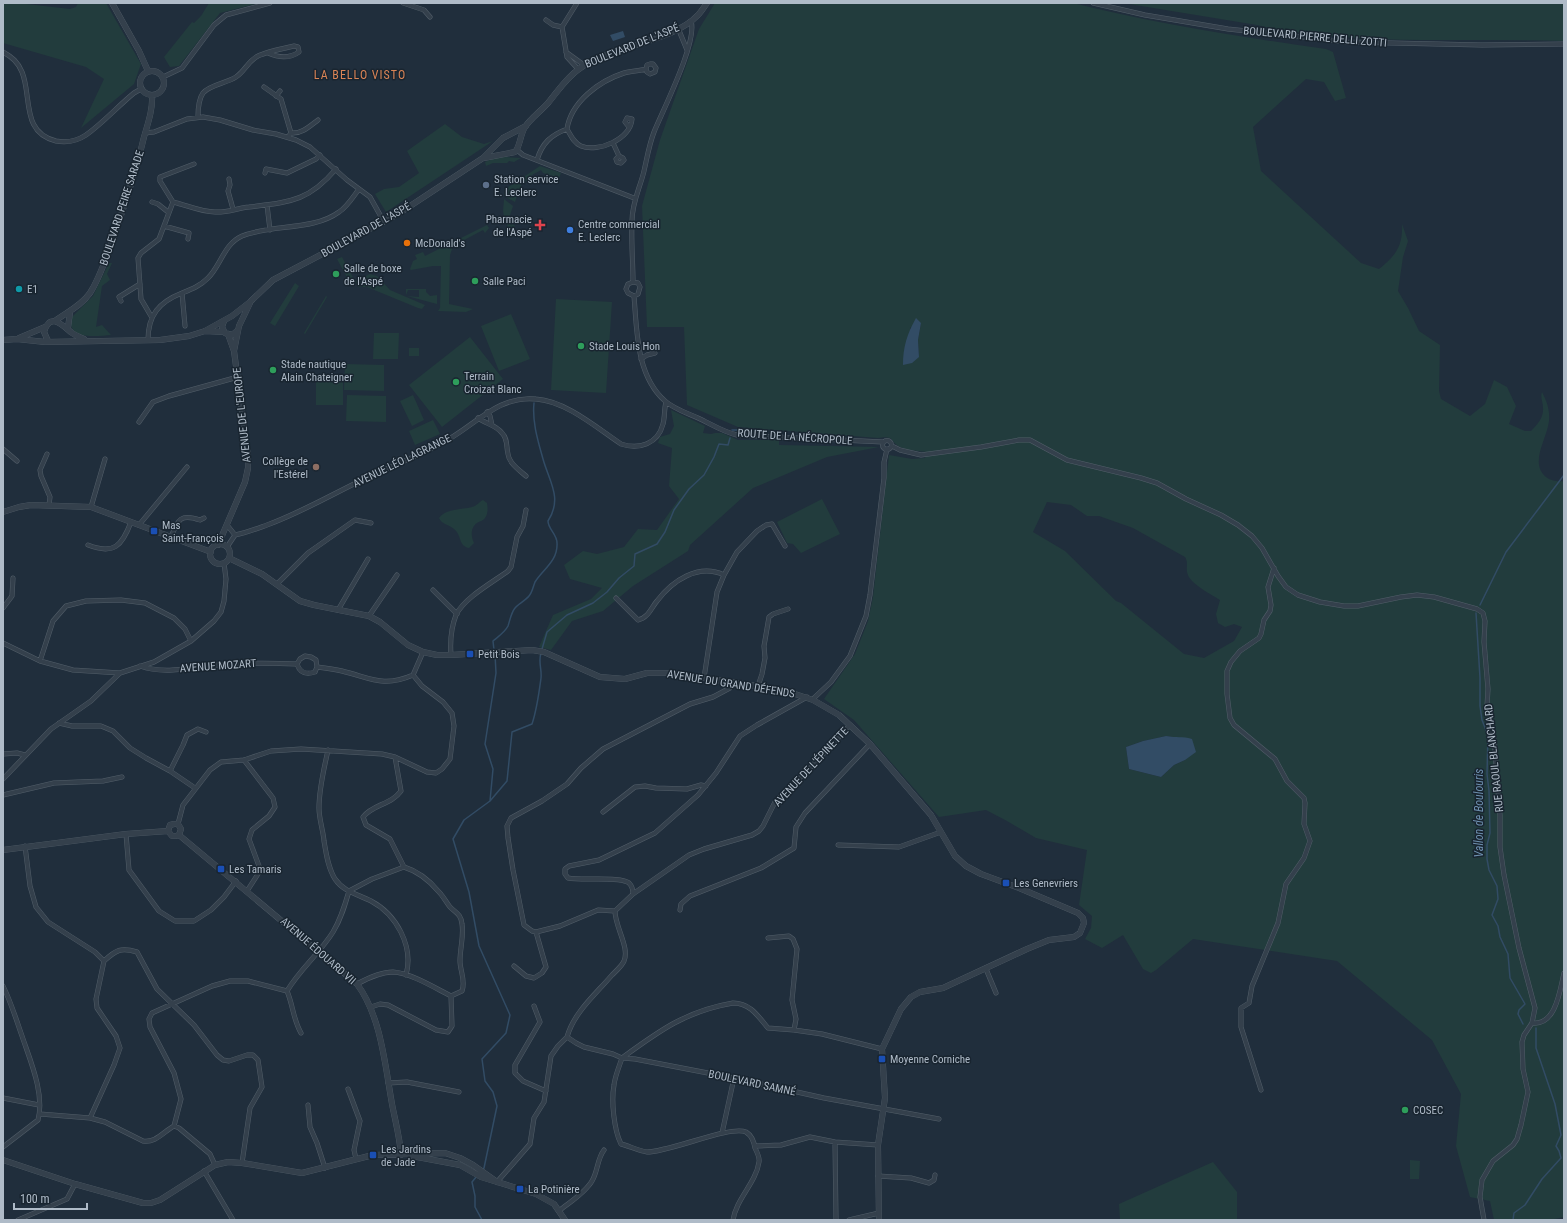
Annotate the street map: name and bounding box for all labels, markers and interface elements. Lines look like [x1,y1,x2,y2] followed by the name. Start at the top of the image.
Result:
[583,21,682,71] street label: BOULEVARD DE L'ASPÉ
[1243,24,1387,50] street label: BOULEVARD PIERRE DELLI ZOTTI
[314,68,406,82] district label: LA BELLO VISTO
[97,148,147,267] street label: BOULEVARD PEIRE SARADE
[494,173,558,199] place label: Station service E. Leclerc
[481,180,491,190] marker: Station service E. Leclerc
[319,200,414,260] street label: BOULEVARD DE L'ASPÉ
[486,213,532,239] place label: Pharmacie de l'Aspé
[578,218,660,244] place label: Centre commercial E. Leclerc
[535,220,545,230] marker: Pharmacie de l'Aspé
[565,225,575,235] marker: Centre commercial E. Leclerc
[415,237,465,250] place label: McDonald's
[402,238,412,248] marker: McDonald's
[344,262,402,288] place label: Salle de boxe de l'Aspé
[331,269,341,279] marker: Salle de boxe de l'Aspé
[483,275,526,288] place label: Salle Paci
[470,276,480,286] marker: Salle Paci
[27,283,38,296] place label: E1
[14,284,24,294] marker: E1
[589,340,660,353] place label: Stade Louis Hon
[576,341,586,351] marker: Stade Louis Hon
[281,358,353,384] place label: Stade nautique Alain Chateigner
[268,365,278,375] marker: Stade nautique Alain Chateigner
[230,366,253,463] street label: AVENUE DE L'EUROPE
[464,370,522,396] place label: Terrain Croizat Blanc
[451,377,461,387] marker: Terrain Croizat Blanc
[737,426,853,448] street label: ROUTE DE LA NÉCROPOLE
[351,431,454,490] street label: AVENUE LÉO LAGRANGE
[262,455,308,481] place label: Collège de l'Estérel
[311,462,321,472] marker: Collège de l'Estérel
[162,519,224,545] place label: Mas Saint-François
[149,526,159,536] marker: Mas Saint-François
[478,648,520,661] place label: Petit Bois
[465,649,475,659] marker: Petit Bois
[179,657,257,675] street label: AVENUE MOZART
[666,667,796,701] street label: AVENUE DU GRAND DÉFENDS
[1482,703,1506,813] street label: RUE RAOUL BLANCHARD
[771,724,851,809] street label: AVENUE DE L'ÉPINETTE
[1472,769,1486,857] water label: Vallon de Boulouris
[229,863,282,876] place label: Les Tamaris
[216,864,226,874] marker: Les Tamaris
[1014,877,1078,890] place label: Les Genevriers
[1001,878,1011,888] marker: Les Genevriers
[278,915,358,987] street label: AVENUE ÉDOUARD VII
[890,1053,970,1066] place label: Moyenne Corniche
[877,1054,887,1064] marker: Moyenne Corniche
[707,1067,797,1099] street label: BOULEVARD SAMNÉ
[1413,1104,1443,1117] place label: COSEC
[1400,1105,1410,1115] marker: COSEC
[381,1143,431,1169] place label: Les Jardins de Jade
[368,1150,378,1160] marker: Les Jardins de Jade
[528,1183,580,1196] place label: La Potinière
[515,1184,525,1194] marker: La Potinière
[14,1185,87,1211] scale bar
[20,1192,50,1206] text: 100 m

